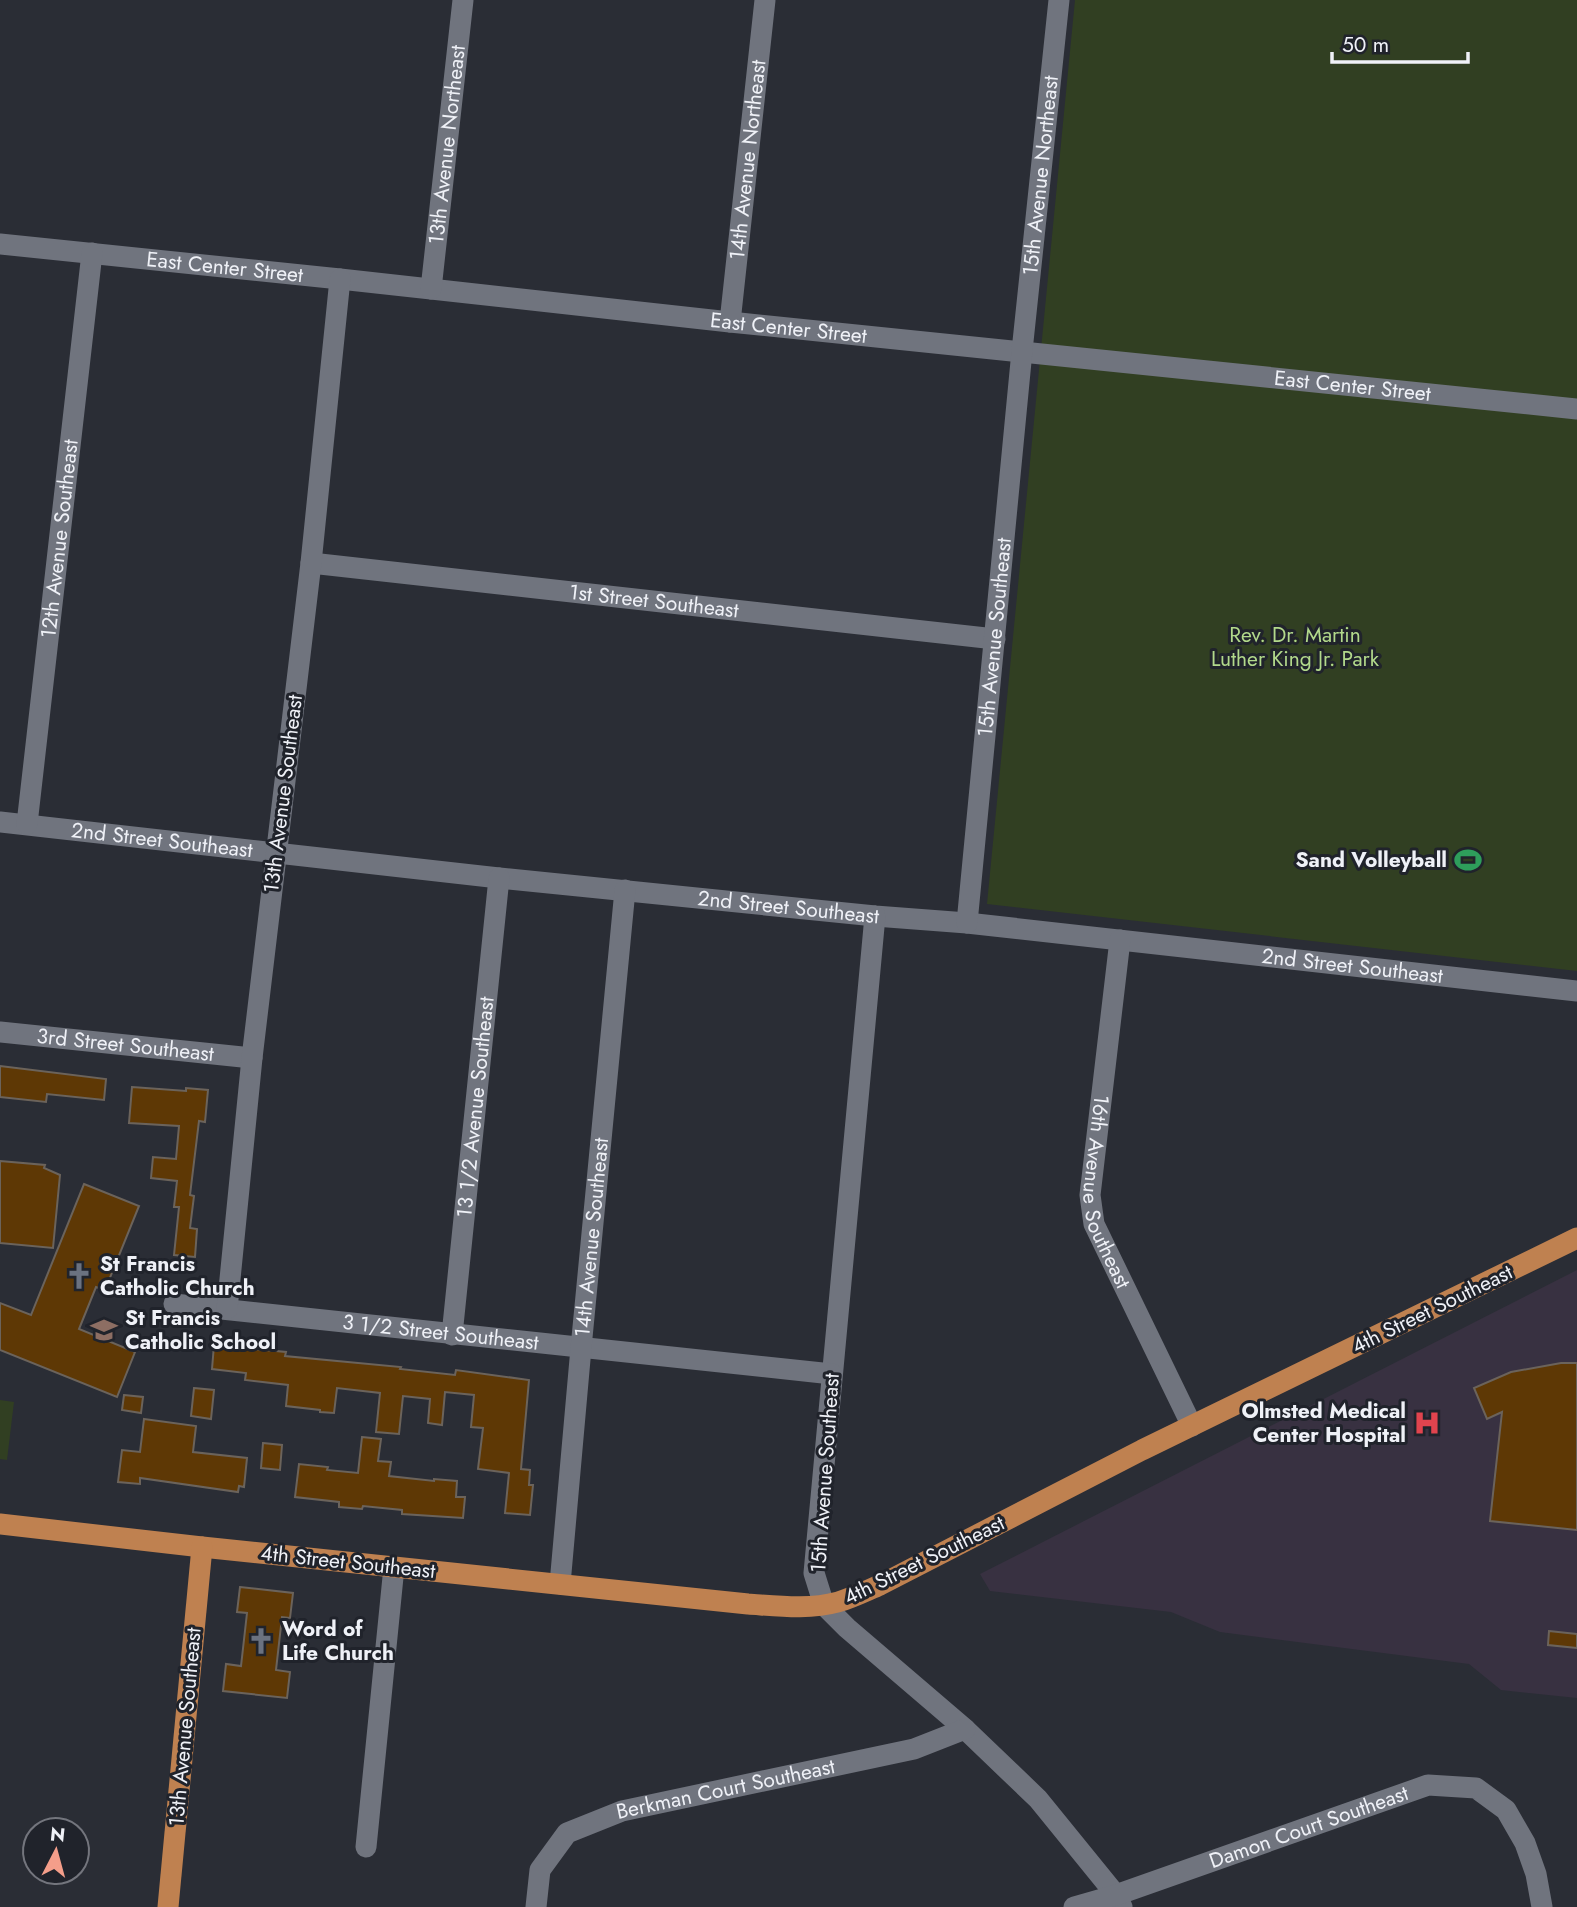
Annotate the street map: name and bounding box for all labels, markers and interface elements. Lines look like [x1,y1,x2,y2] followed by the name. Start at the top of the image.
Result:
[1332,21,1468,65] scale bar
[1342,30,1389,60] text: 50 m
[421,44,473,246] street label: 13th Avenue Northeast
[722,58,773,262] street label: 14th Avenue Northeast
[1015,74,1066,277] street label: 15th Avenue Northeast
[145,244,305,290] street label: East Center Street
[709,305,868,351] street label: East Center Street
[1273,363,1432,409] street label: East Center Street
[33,438,86,640] street label: 12th Avenue Southeast
[970,536,1019,738] street label: 15th Avenue Southeast
[568,577,740,625] street label: 1st Street Southeast
[1211,620,1380,674] park label: Rev. Dr. Martin Luther King Jr. Park
[256,693,310,895] street label: 13th Avenue Southeast
[70,815,254,865] street label: 2nd Street Southeast
[1295,845,1447,875] place label: Sand Volleyball
[1453,845,1483,875] sports icon: Sand Volleyball
[696,883,880,931] street label: 2nd Street Southeast
[1260,941,1445,991] street label: 2nd Street Southeast
[449,995,502,1219] street label: 13 1/2 Avenue Southeast
[35,1021,215,1069] street label: 3rd Street Southeast
[1075,1093,1138,1294] street label: 16th Avenue Southeast
[567,1136,616,1339] street label: 14th Avenue Southeast
[100,1249,255,1303] place label: St Francis Catholic Church
[1347,1257,1517,1361] street label: 4th Street Southeast
[64,1261,94,1291] church icon: St Francis Catholic Church
[125,1303,276,1357] place label: St Francis Catholic School
[341,1307,540,1358] street label: 3 1/2 Street Southeast
[89,1315,119,1345] school or university icon: St Francis Catholic School
[803,1372,847,1574] street label: 15th Avenue Southeast
[1241,1396,1406,1450] place label: Olmsted Medical Center Hospital
[1412,1408,1442,1438] hospital icon: Olmsted Medical Center Hospital
[839,1508,1009,1612] street label: 4th Street Southeast
[259,1538,437,1586] street label: 4th Street Southeast
[282,1614,394,1668] place label: Word of Life Church
[161,1626,209,1828] street label: 13th Avenue Southeast
[246,1626,276,1656] church icon: Word of Life Church
[613,1751,838,1827] street label: Berkman Court Southeast
[1205,1778,1413,1876] street label: Damon Court Southeast
[21,1816,91,1886] north arrow
[49,1820,67,1849] text: N

